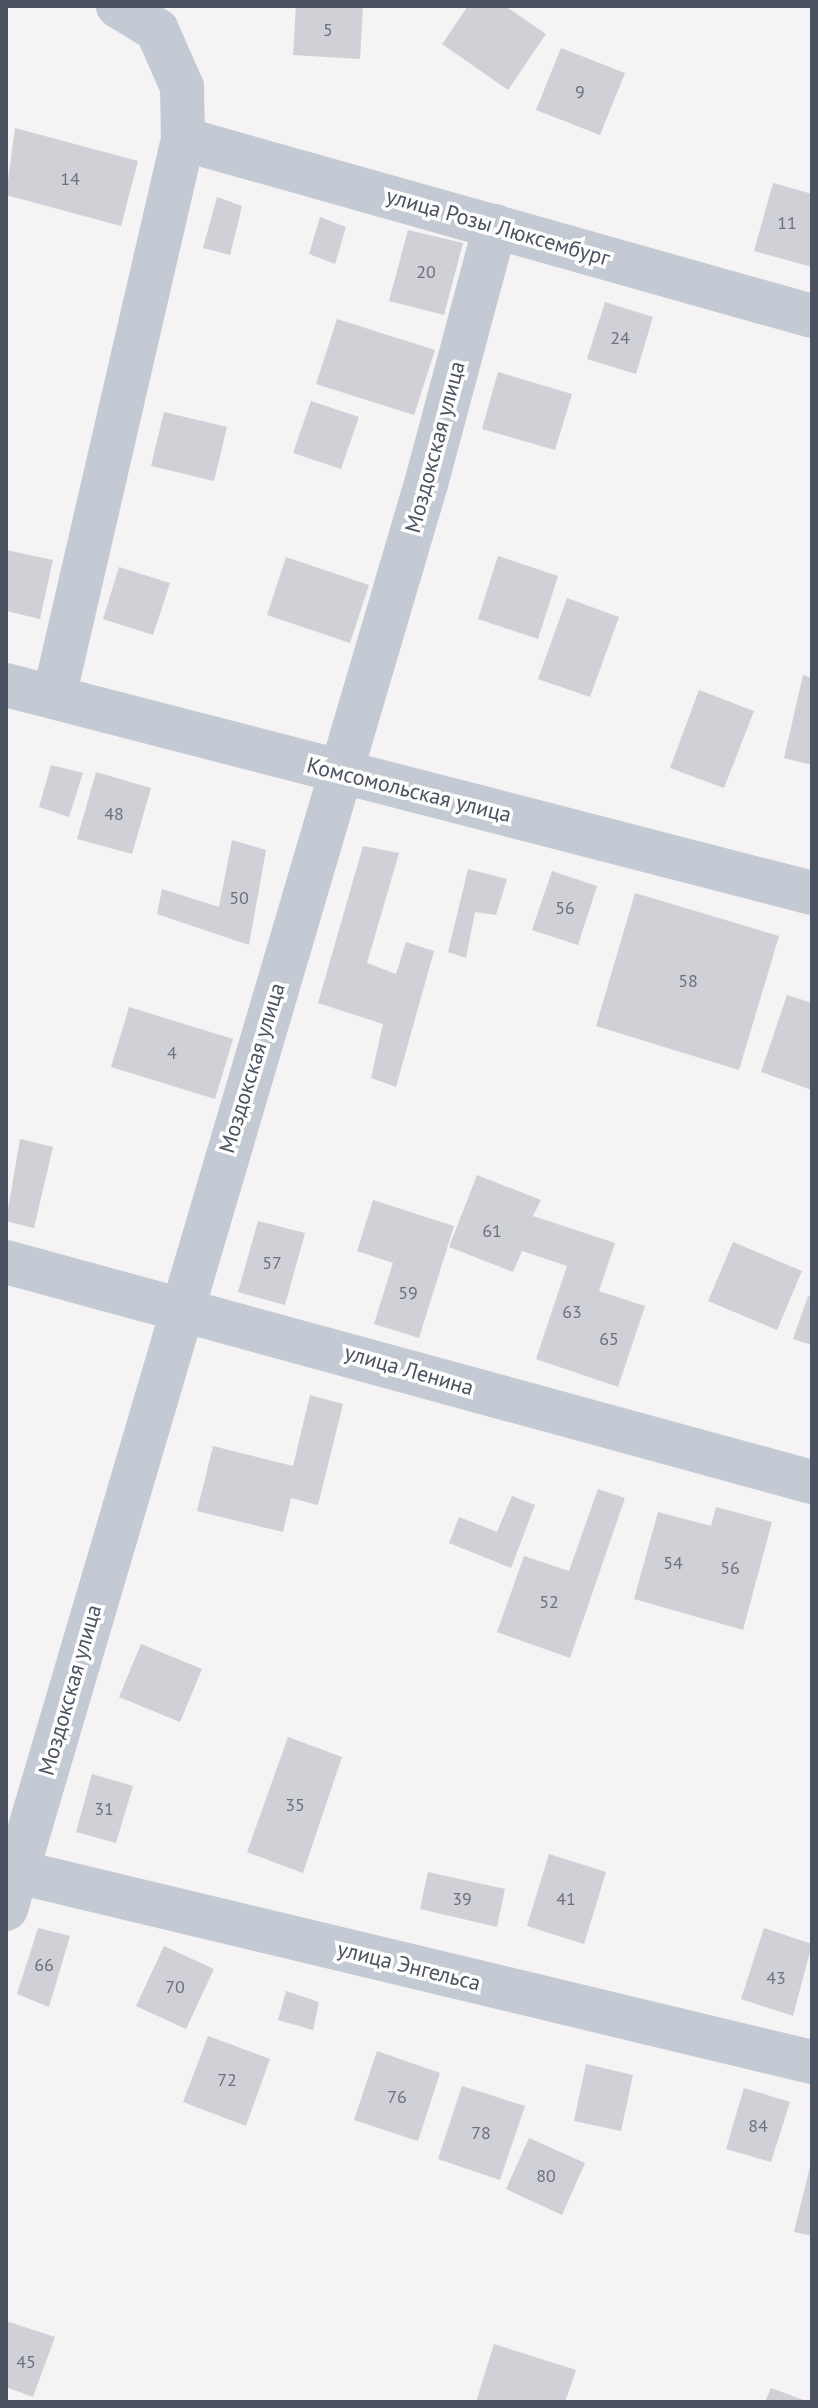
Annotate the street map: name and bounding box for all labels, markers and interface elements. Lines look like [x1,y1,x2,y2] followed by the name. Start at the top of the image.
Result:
[323,19,333,41] house number: 5
[575,81,585,103] house number: 9
[60,168,80,190] house number: 14
[383,182,613,272] street label: улица Розы Люксембург
[777,212,797,234] house number: 11
[416,261,436,283] house number: 20
[610,327,630,349] house number: 24
[399,358,471,536] street label: Моздокская улица
[304,752,514,828] street label: Комсомольская улица
[104,803,124,825] house number: 48
[229,887,249,909] house number: 50
[555,897,575,919] house number: 56
[678,970,698,992] house number: 58
[214,980,290,1156] street label: Моздокская улица
[167,1042,177,1064] house number: 4
[482,1220,502,1242] house number: 61
[262,1252,282,1274] house number: 57
[398,1282,418,1304] house number: 59
[562,1301,582,1323] house number: 63
[599,1328,619,1350] house number: 65
[341,1339,477,1401] street label: улица Ленина
[663,1552,683,1574] house number: 54
[720,1557,740,1579] house number: 56
[539,1591,559,1613] house number: 52
[33,1602,107,1778] street label: Моздокская улица
[285,1794,305,1816] house number: 35
[94,1798,114,1820] house number: 31
[452,1888,472,1910] house number: 39
[556,1888,576,1910] house number: 41
[335,1935,483,1997] street label: улица Энгельса
[34,1954,54,1976] house number: 66
[766,1967,786,1989] house number: 43
[165,1976,185,1998] house number: 70
[217,2069,237,2091] house number: 72
[387,2086,407,2108] house number: 76
[748,2115,768,2137] house number: 84
[471,2122,491,2144] house number: 78
[536,2165,556,2187] house number: 80
[16,2351,36,2373] house number: 45

